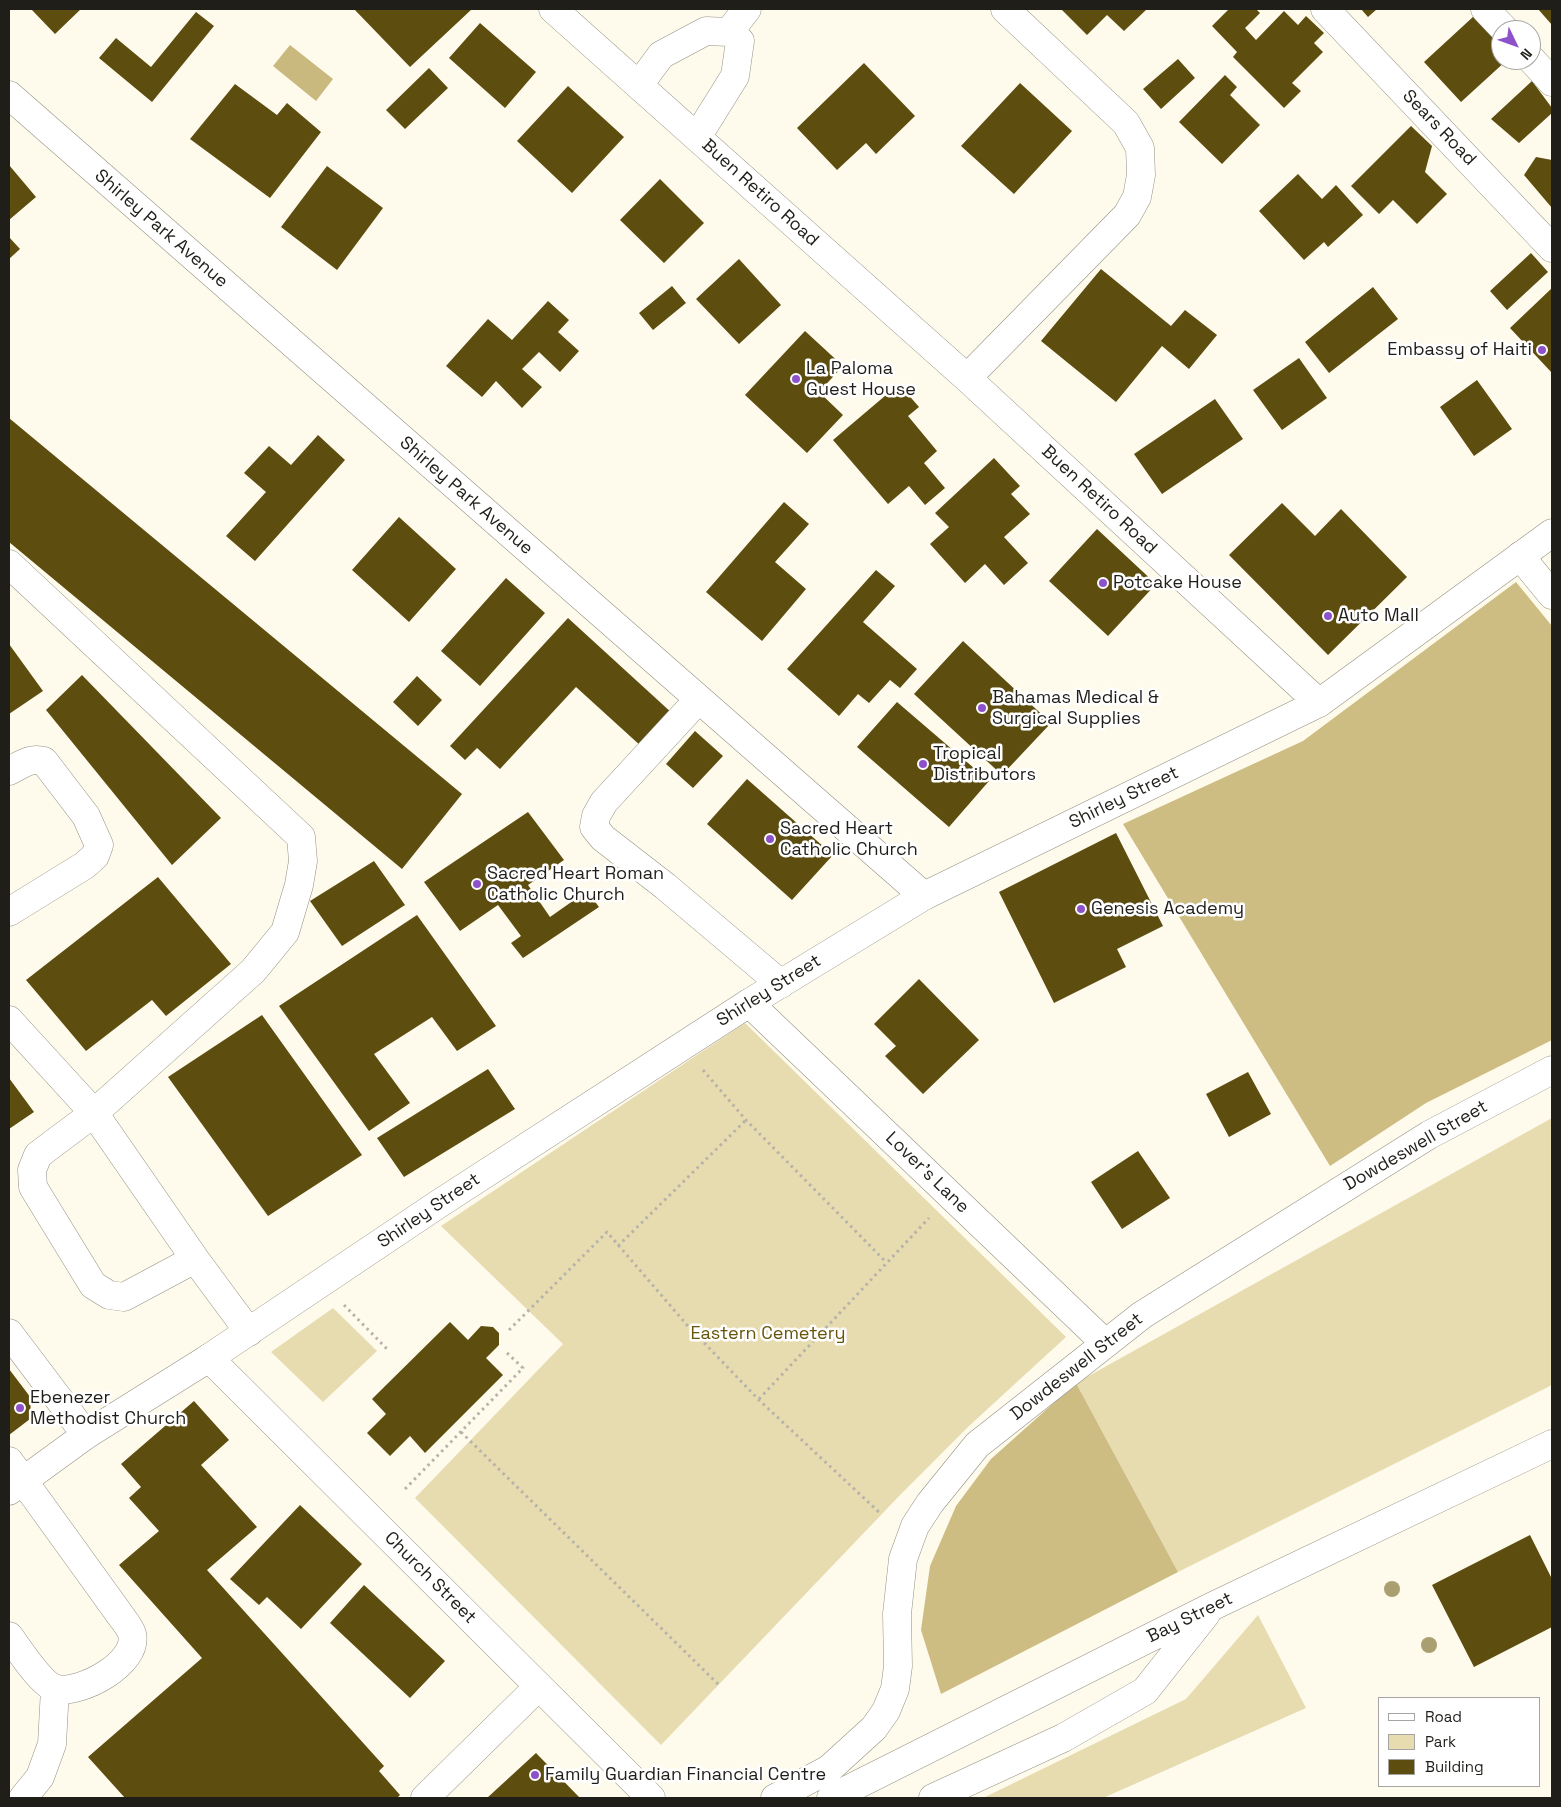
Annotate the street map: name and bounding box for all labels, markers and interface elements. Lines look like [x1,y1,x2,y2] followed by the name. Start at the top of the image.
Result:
[1491,20,1541,70] north arrow
[1517,45,1536,64] text: N
[1398,86,1480,170] street label: Sears Road
[697,135,823,251] street label: Buen Retiro Road
[90,165,232,293] street label: Shirley Park Avenue
[1387,339,1532,361] place label: Embassy of Haiti
[1536,344,1548,356] marker: Embassy of Haiti
[806,358,916,400] place label: La Paloma Guest House
[790,373,802,385] marker: La Paloma Guest House
[395,432,537,560] street label: Shirley Park Avenue
[1037,441,1161,559] street label: Buen Retiro Road
[1113,572,1242,594] place label: Potcake House
[1097,577,1109,589] marker: Potcake House
[1338,605,1419,627] place label: Auto Mall
[1322,610,1334,622] marker: Auto Mall
[992,687,1159,730] place label: Bahamas Medical & Surgical Supplies
[976,702,988,714] marker: Bahamas Medical & Surgical Supplies
[933,743,1036,786] place label: Tropical Distributors
[917,758,929,770] marker: Tropical Distributors
[1066,762,1182,834] street label: Shirley Street
[780,818,918,861] place label: Sacred Heart Catholic Church
[764,833,776,845] marker: Sacred Heart Catholic Church
[487,863,664,906] place label: Sacred Heart Roman Catholic Church
[471,878,483,890] marker: Sacred Heart Roman Catholic Church
[1091,898,1244,920] place label: Genesis Academy
[1075,903,1087,915] marker: Genesis Academy
[713,950,825,1032] street label: Shirley Street
[1340,1096,1492,1196] street label: Dowdeswell Street
[881,1128,973,1218] street label: Lover's Lane
[374,1169,484,1253] street label: Shirley Street
[1006,1309,1148,1425] street label: Dowdeswell Street
[690,1323,846,1345] park label: Eastern Cemetery
[30,1387,186,1430] place label: Ebenezer Methodist Church
[14,1402,26,1414] marker: Ebenezer Methodist Church
[379,1527,481,1629] street label: Church Street
[1144,1588,1236,1648] street label: Bay Street
[1378,1697,1541,1787] legend
[1425,1707,1462,1726] text: Road
[1425,1732,1456,1751] text: Park
[1425,1757,1484,1776] text: Building
[545,1764,826,1786] place label: Family Guardian Financial Centre
[529,1769,541,1781] marker: Family Guardian Financial Centre

